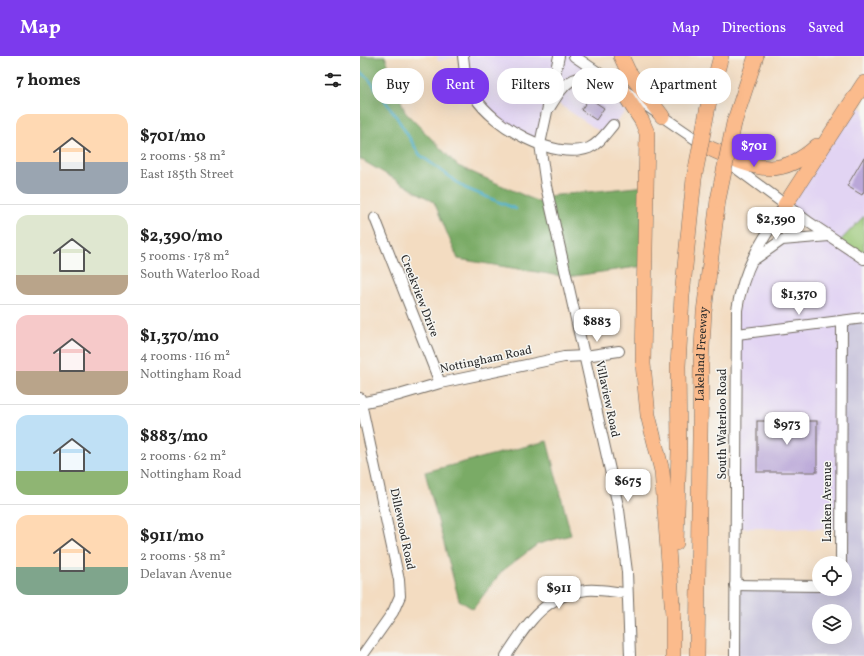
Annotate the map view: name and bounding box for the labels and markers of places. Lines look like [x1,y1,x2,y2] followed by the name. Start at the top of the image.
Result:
[730,134,778,168] pin: $701
[743,207,809,241] pin: $2,390
[766,282,832,316] pin: $1,370
[573,309,621,343] pin: $883
[763,412,811,446] pin: $973
[604,469,652,503] pin: $675
[535,576,583,610] pin: $911

